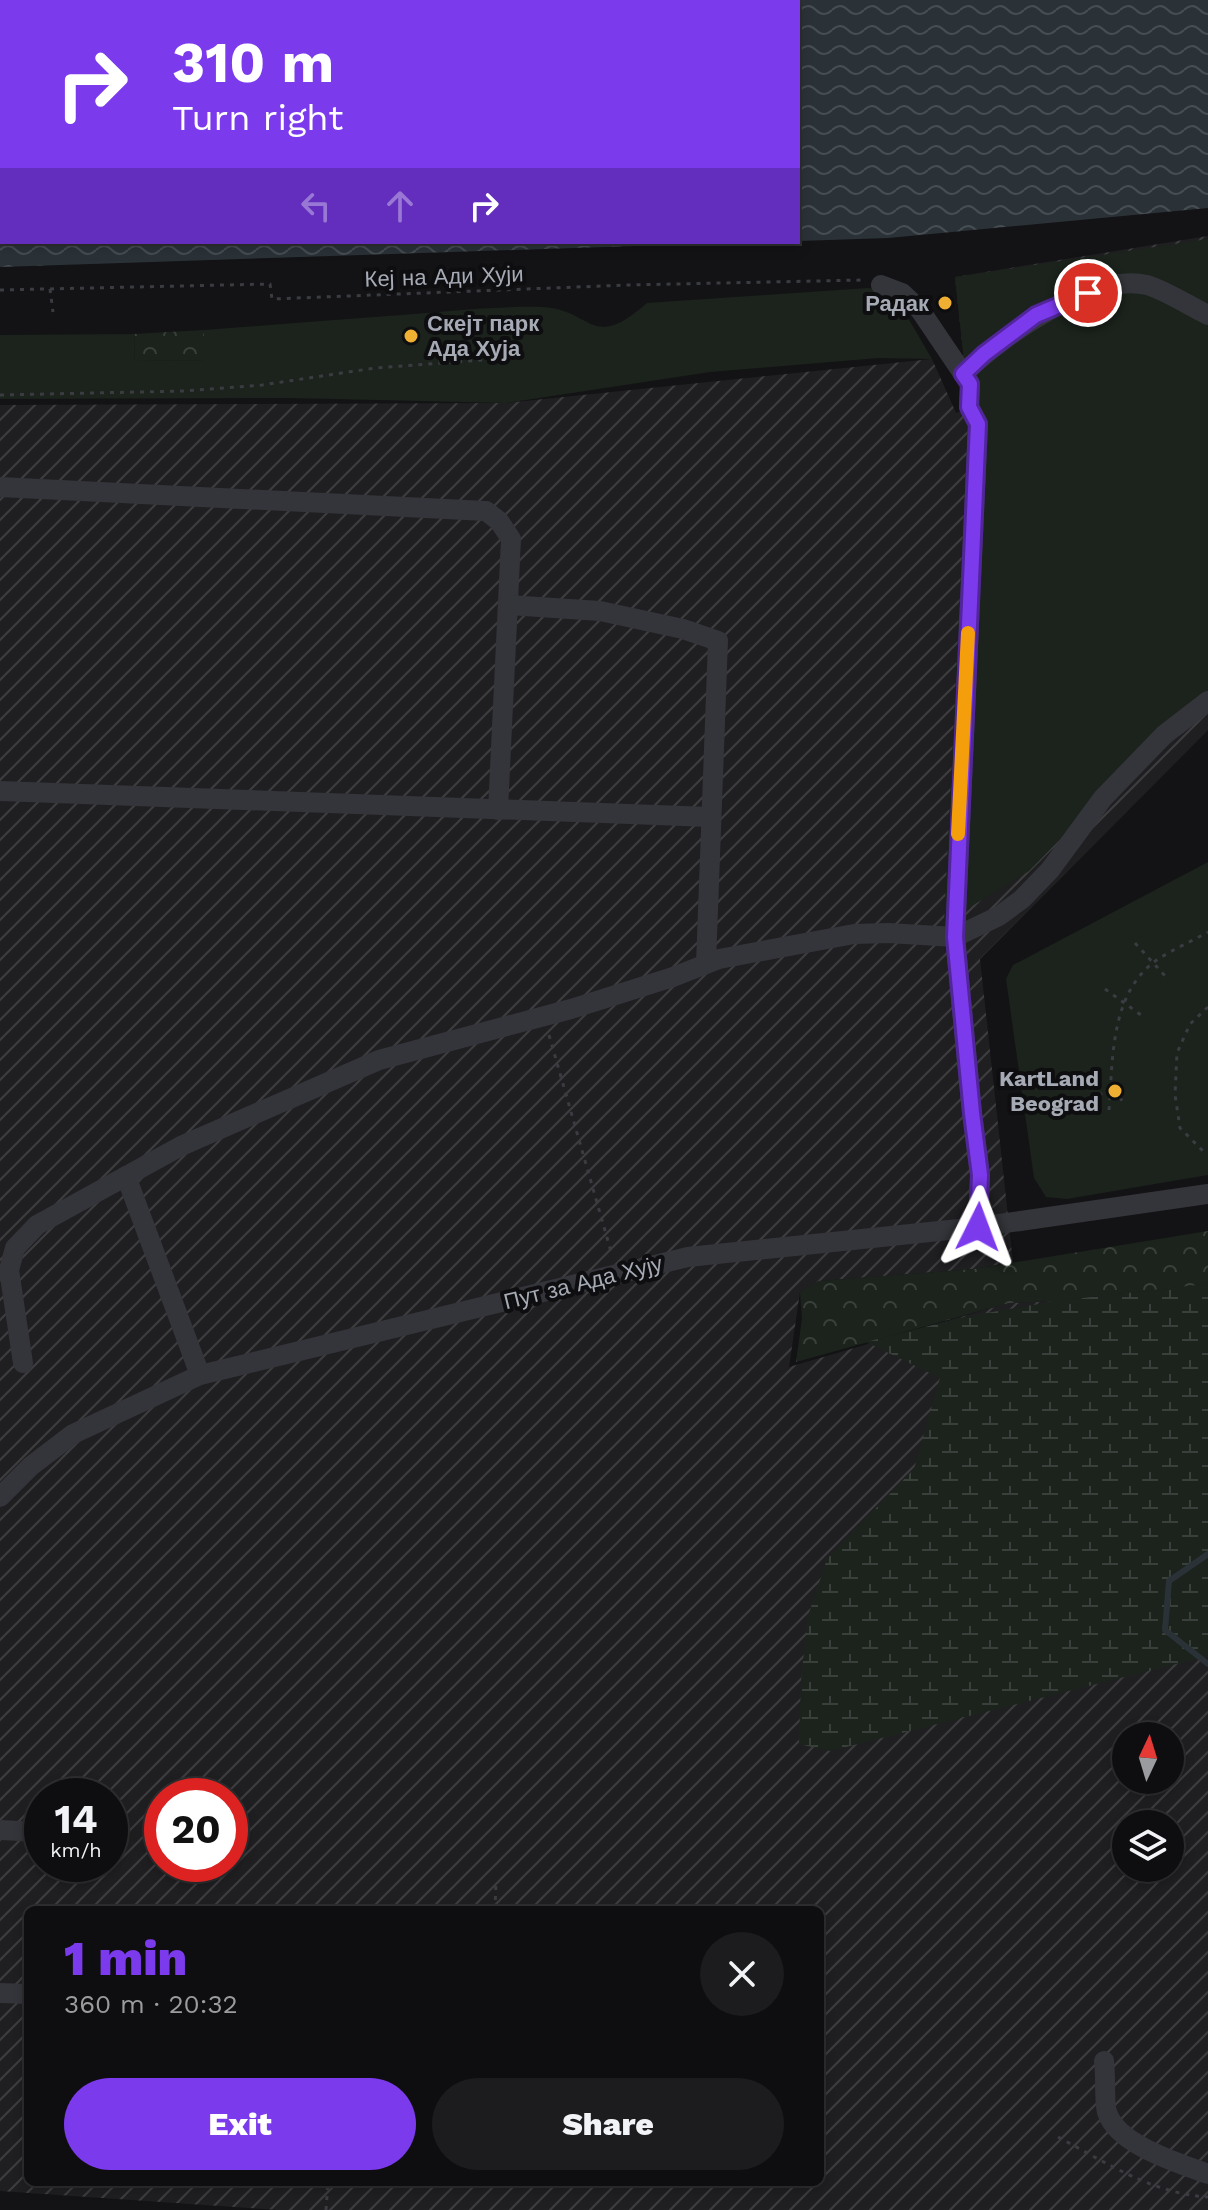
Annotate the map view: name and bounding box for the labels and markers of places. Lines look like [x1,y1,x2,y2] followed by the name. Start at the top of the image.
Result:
[1054,259,1122,327] pin
[865,291,930,316] place label: Радак
[936,294,954,312] marker: Радак
[427,311,540,361] place label: Скејт парк Ада Хуја
[402,327,420,345] marker: Скејт парк Ада Хуја
[999,1066,1099,1116] place label: KartLand Beograd
[1106,1082,1124,1100] marker: KartLand Beograd

